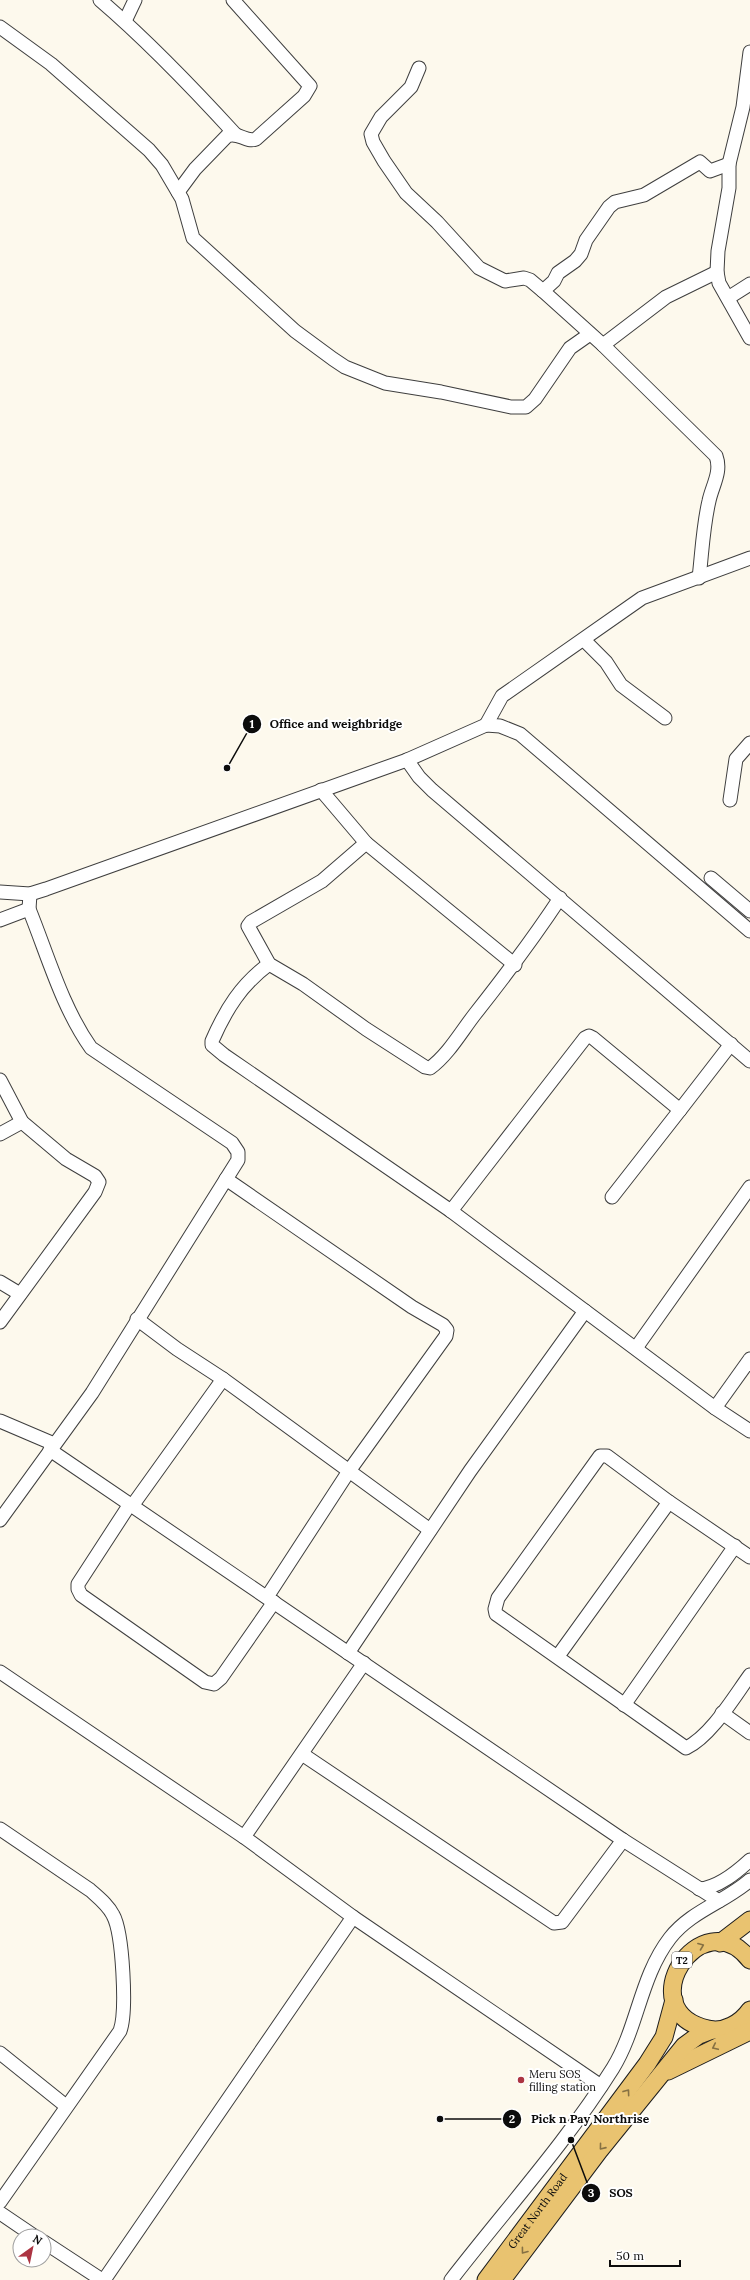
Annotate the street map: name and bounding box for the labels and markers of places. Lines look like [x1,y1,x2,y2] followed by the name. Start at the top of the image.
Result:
[242,712,410,736] callout: Office and weighbridge
[529,2067,596,2094] place label: Meru SOS filling station
[516,2075,526,2085] marker: Meru SOS filling station
[502,2107,657,2131] callout: Pick n Pay Northrise
[581,2181,641,2205] callout: SOS

